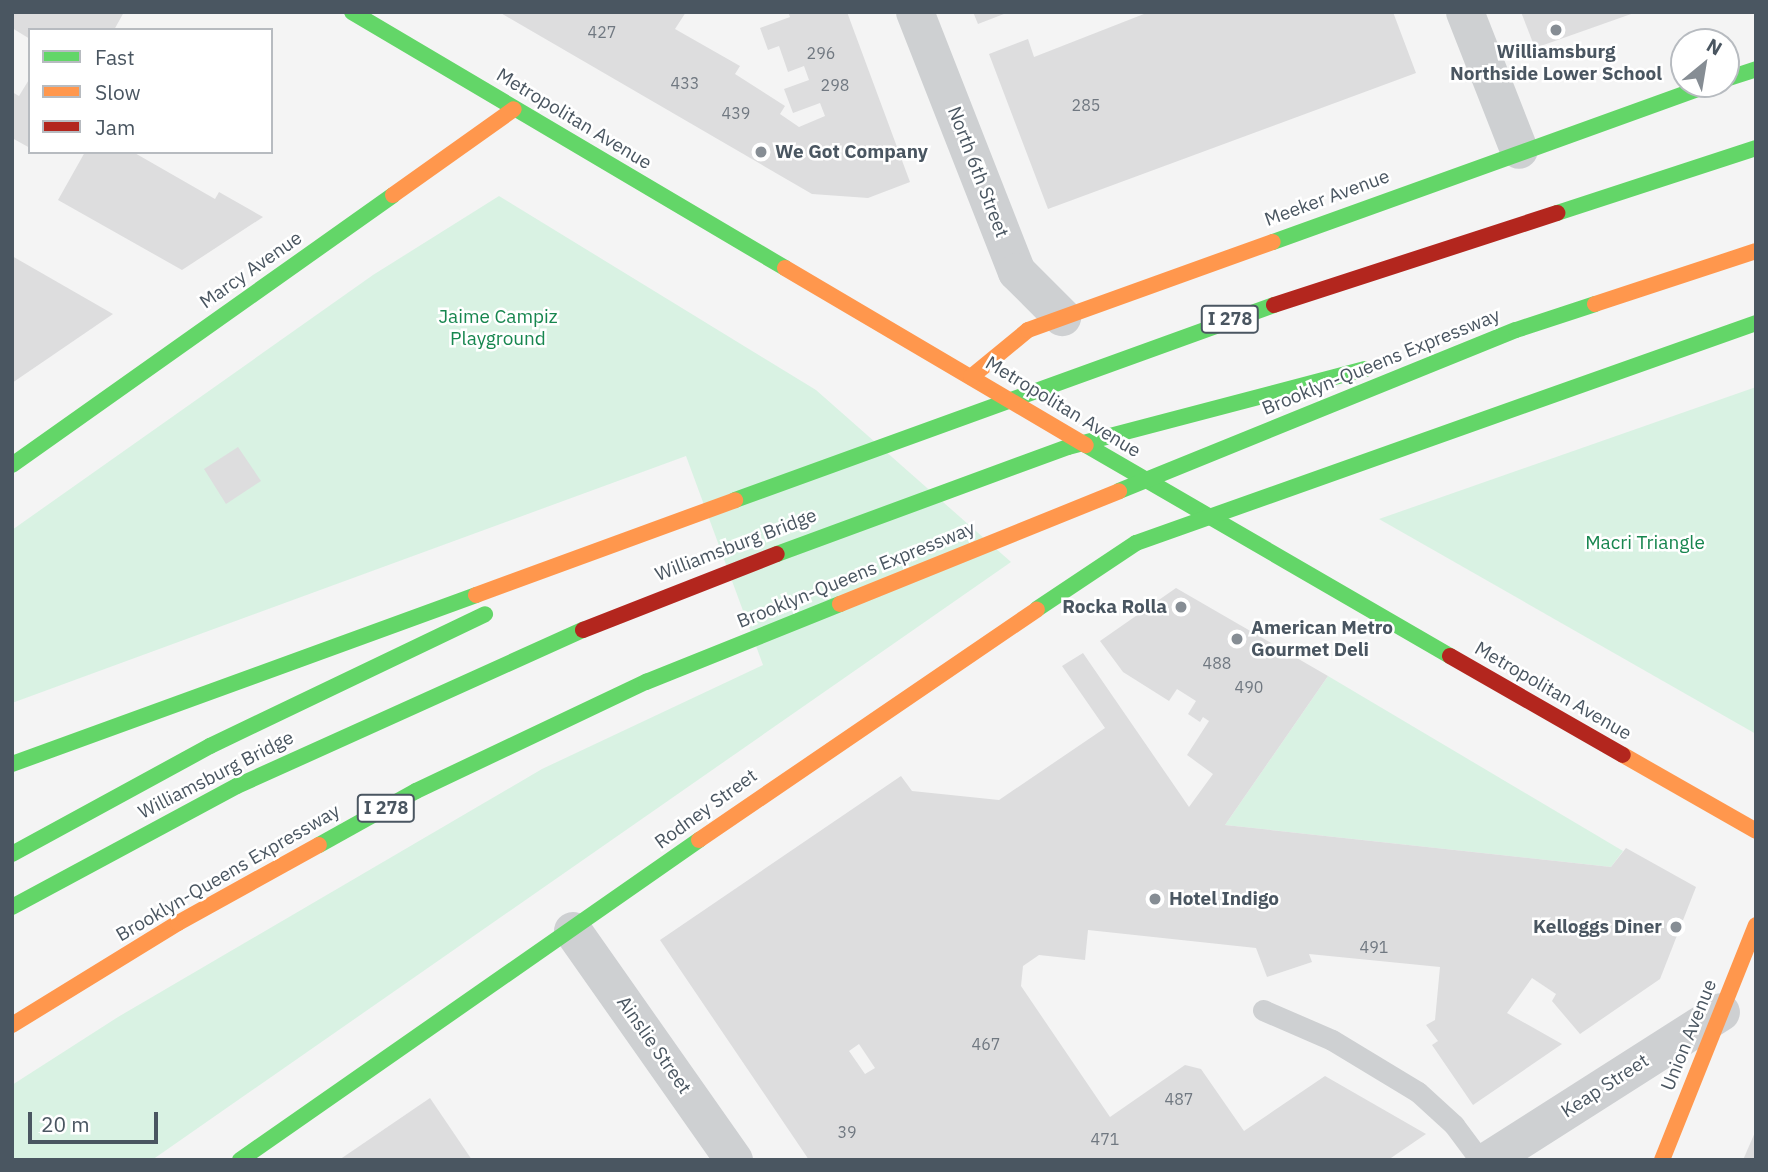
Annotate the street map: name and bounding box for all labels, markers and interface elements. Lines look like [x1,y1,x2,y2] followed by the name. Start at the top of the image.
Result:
[588,22,616,42] house number: 427
[1548,22,1564,38] marker: Williamsburg Northside Lower School
[28,28,273,154] legend
[1670,28,1740,98] north arrow
[1703,33,1726,60] text: N
[1450,41,1662,85] place label: Williamsburg Northside Lower School
[95,43,135,71] text: Fast
[807,43,835,63] house number: 296
[492,64,656,174] street label: Metropolitan Avenue
[671,73,699,93] house number: 433
[821,75,849,95] house number: 298
[95,78,141,106] text: Slow
[1072,95,1100,115] house number: 285
[722,103,750,123] house number: 439
[943,103,1013,241] street label: North 6th Street
[95,113,135,141] text: Jam
[775,141,928,163] place label: We Got Company
[753,144,769,160] marker: We Got Company
[1261,165,1393,231] street label: Meeker Avenue
[196,226,306,314] street label: Marcy Avenue
[1200,304,1260,334] road number: I 278
[1259,304,1503,420] street label: Brooklyn-Queens Expressway
[438,306,558,350] park label: Jaime Campiz Playground
[981,352,1145,462] street label: Metropolitan Avenue
[652,504,820,586] street label: Williamsburg Bridge
[734,517,978,633] street label: Brooklyn-Queens Expressway
[1585,532,1705,554] park label: Macri Triangle
[1062,596,1167,618] place label: Rocka Rolla
[1173,599,1189,615] marker: Rocka Rolla
[1251,617,1393,661] place label: American Metro Gourmet Deli
[1229,631,1245,647] marker: American Metro Gourmet Deli
[1471,637,1635,745] street label: Metropolitan Avenue
[1203,653,1231,673] house number: 488
[1235,677,1263,697] house number: 490
[135,726,297,824] street label: Williamsburg Bridge
[650,764,762,854] street label: Rodney Street
[356,794,416,822] road number: I 278
[112,799,344,947] street label: Brooklyn-Queens Expressway
[1169,888,1279,910] place label: Hotel Indigo
[1147,891,1163,907] marker: Hotel Indigo
[1533,916,1662,938] place label: Kelloggs Diner
[1668,919,1684,935] marker: Kelloggs Diner
[1360,937,1388,957] house number: 491
[1656,976,1722,1094] street label: Union Avenue
[612,992,696,1098] street label: Ainslie Street
[972,1034,1000,1054] house number: 467
[1557,1049,1653,1123] street label: Keap Street
[1165,1089,1193,1109] house number: 487
[32,1098,161,1142] scale bar
[41,1110,90,1138] text: 20 m
[837,1122,857,1142] house number: 39
[1091,1129,1119,1149] house number: 471

